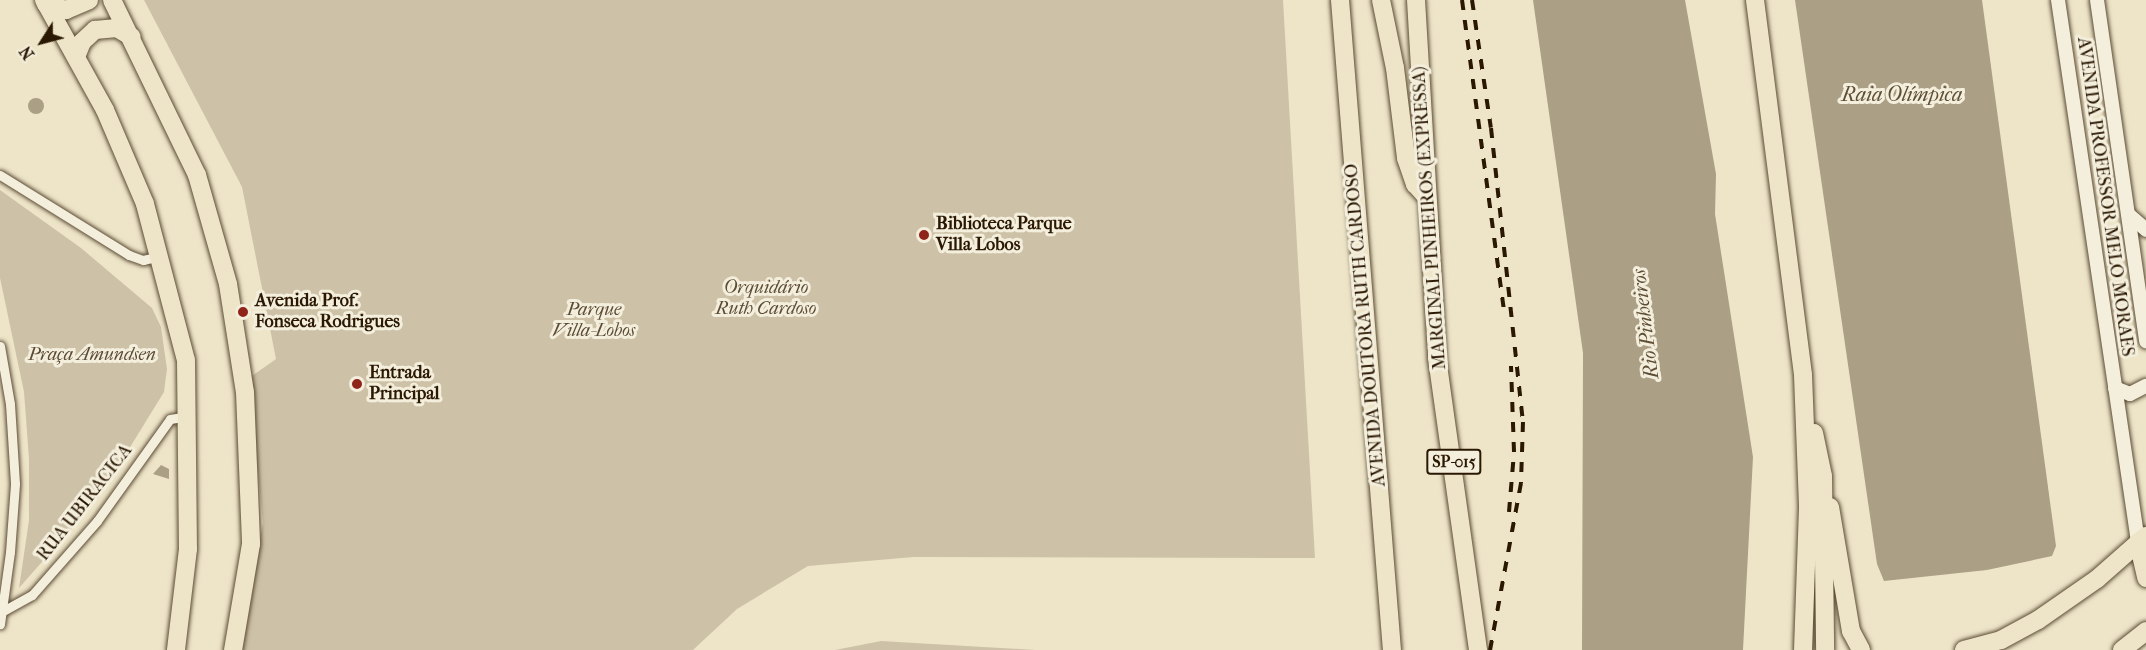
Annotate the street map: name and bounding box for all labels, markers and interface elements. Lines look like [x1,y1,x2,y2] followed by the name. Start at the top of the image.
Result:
[12,12,72,72] north arrow
[2072,36,2138,358] street label: AVENIDA PROFESSOR MELO MORAES
[16,42,38,63] text: N
[1409,66,1451,370] street label: MARGINAL PINHEIROS (EXPRESSA)
[1841,82,1963,106] water label: Raia Olímpica
[1341,163,1391,487] street label: AVENIDA DOUTORA RUTH CARDOSO
[936,214,1072,256] place label: Biblioteca Parque Villa Lobos
[917,228,931,242] marker: Biblioteca Parque Villa Lobos
[1626,268,1664,380] water label: Rio Pinheiros
[716,278,816,320] park label: Orquidário Ruth Cardoso
[255,291,400,334] place label: Avenida Prof. Fonseca Rodrigues
[553,300,635,342] park label: Parque Villa-Lobos
[236,305,250,319] marker: Avenida Prof. Fonseca Rodrigues
[28,344,156,366] park label: Praça Amundsen
[369,363,440,406] place label: Entrada Principal
[350,377,364,391] marker: Entrada Principal
[33,441,137,565] street label: RUA UBIRACICA
[1426,449,1482,475] road number: SP-015

